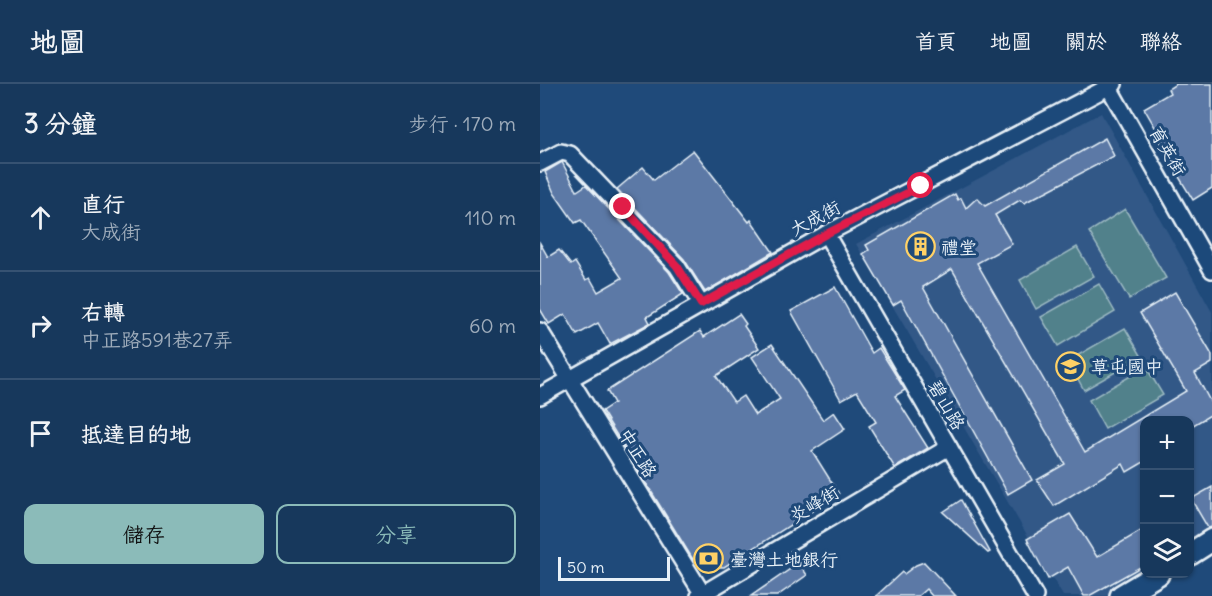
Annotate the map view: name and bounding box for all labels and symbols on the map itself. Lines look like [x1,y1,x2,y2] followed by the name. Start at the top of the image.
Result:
[1145,122,1191,180] street label: 育英街
[907,172,933,198] route start
[609,193,635,219] route end
[786,195,844,241] street label: 大成街
[904,231,936,263] building icon: 禮堂
[941,236,977,259] place label: 禮堂
[1054,350,1086,382] school or university icon: 草屯國中
[1091,355,1163,378] place label: 草屯國中
[924,376,970,434] street label: 碧山路
[614,424,662,482] street label: 中正路
[785,480,843,528] street label: 炎峰街
[693,543,725,575] bank icon: 臺灣土地銀行
[730,548,838,571] place label: 臺灣土地銀行
[558,554,670,582] scale bar

